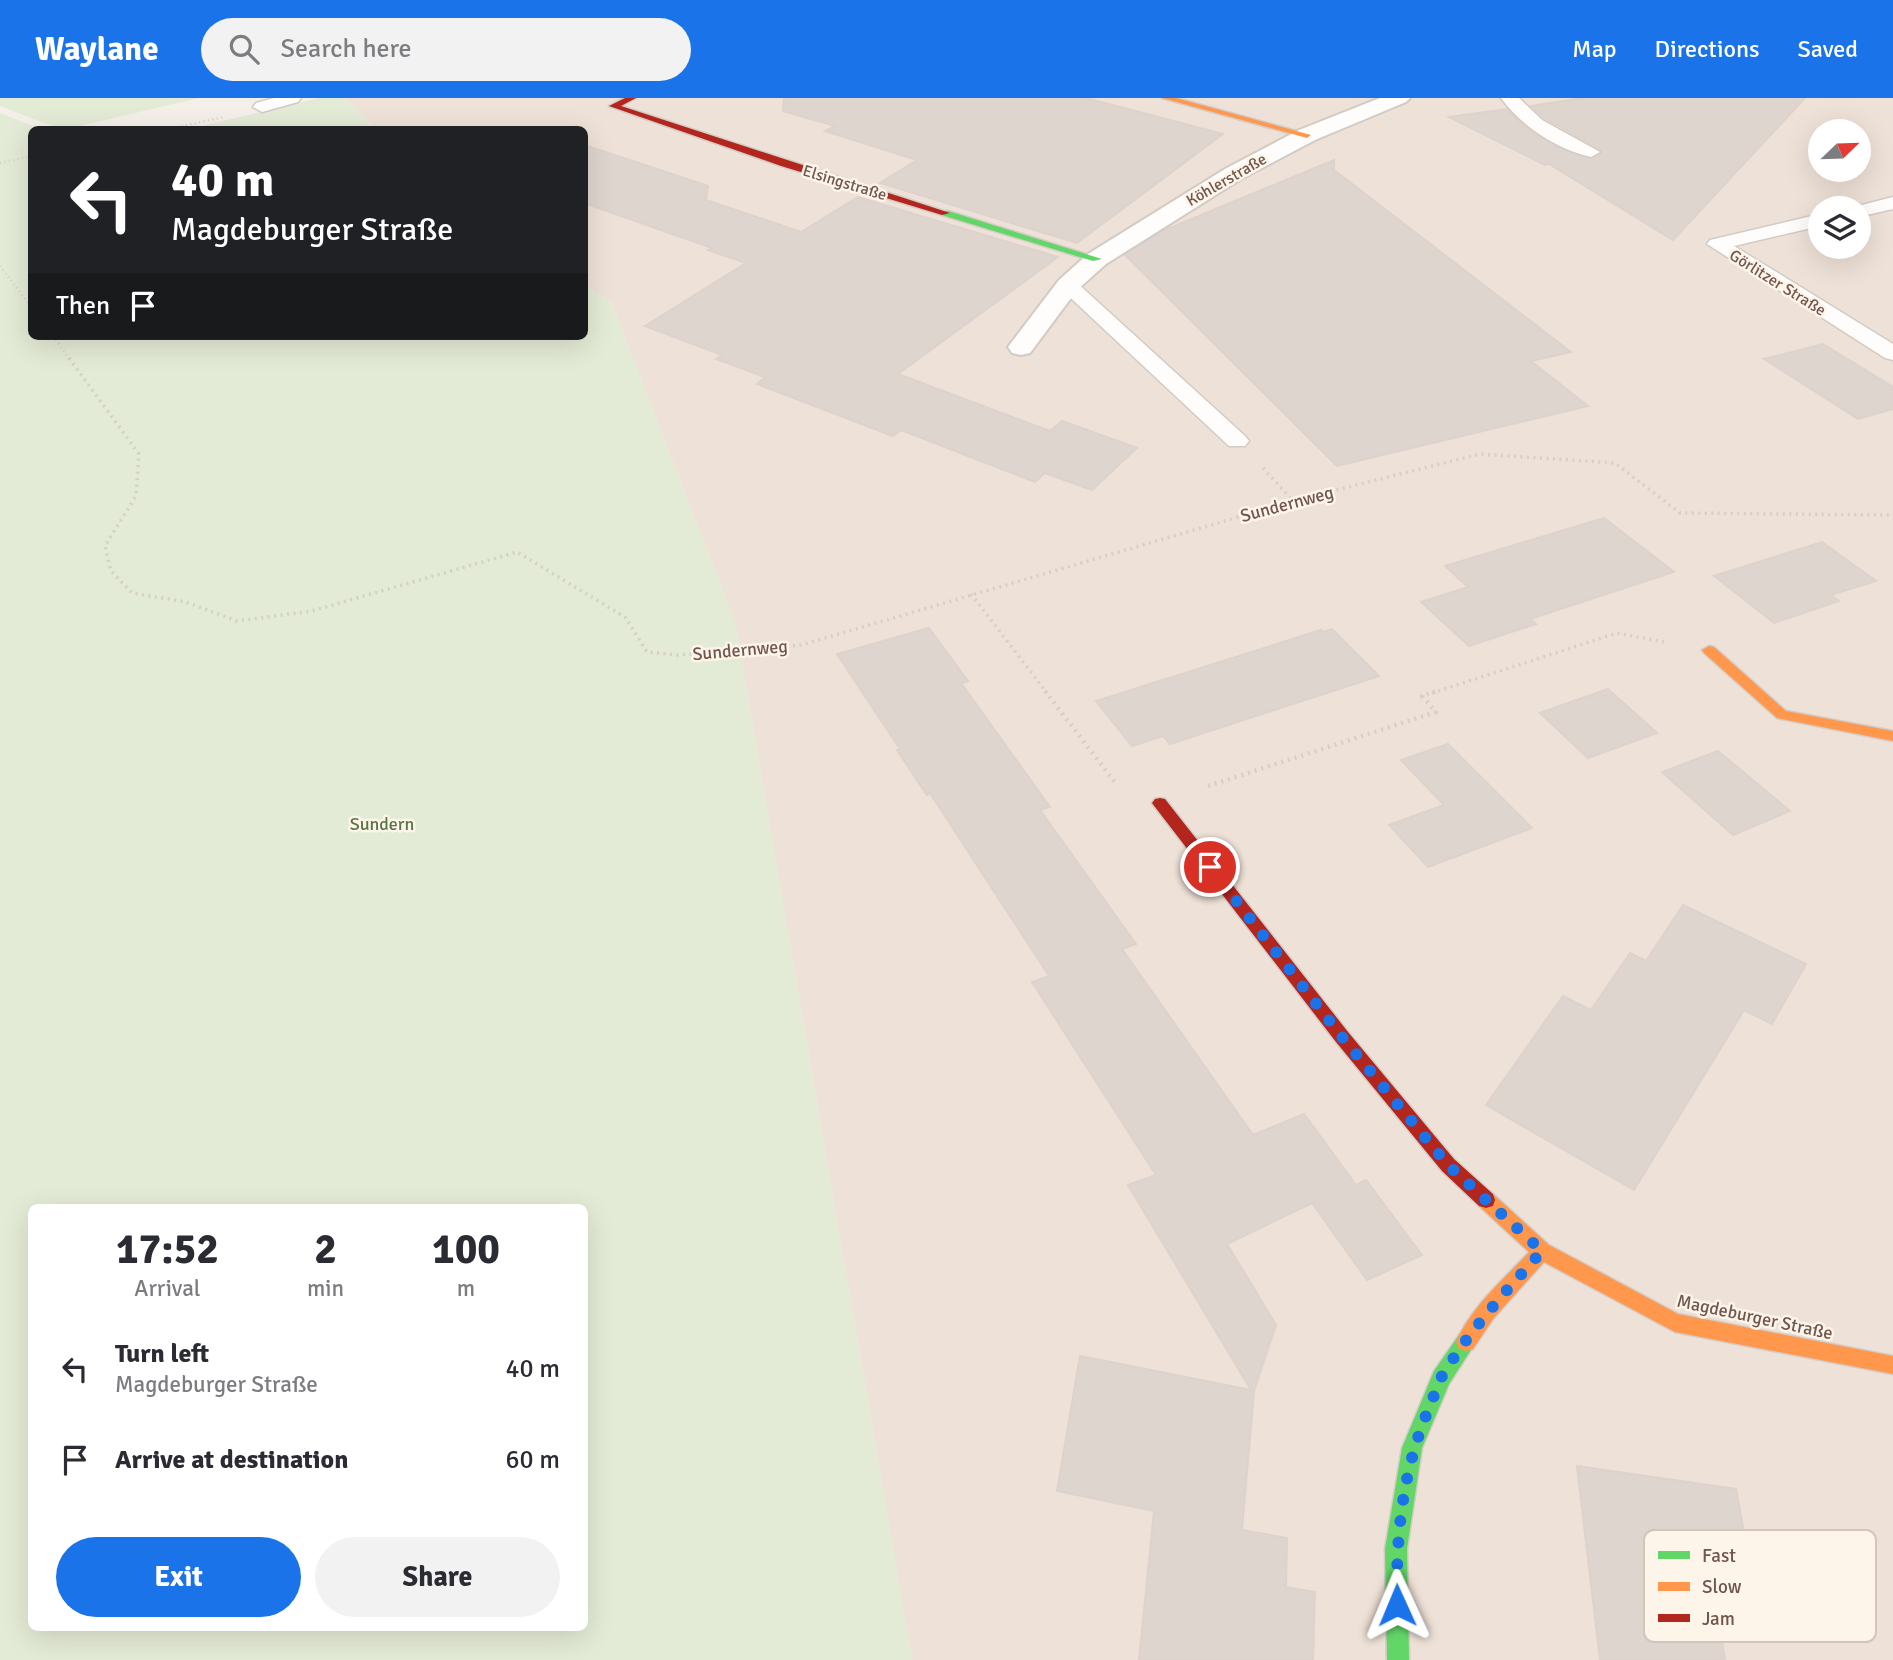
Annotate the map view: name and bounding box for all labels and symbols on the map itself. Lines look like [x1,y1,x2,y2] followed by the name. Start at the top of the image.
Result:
[1808,119,1871,182] north arrow
[1183,149,1270,211] street label: Köhlerstraße
[800,161,889,205] street label: Elsingstraße
[1726,245,1829,320] street label: Görlitzer Straße
[1238,481,1336,527] street label: Sundernweg
[691,635,789,665] street label: Sundernweg
[350,813,414,835] park label: Sundern
[1180,837,1240,897] pin
[1675,1290,1835,1344] street label: Magdeburger Straße
[1644,1530,1876,1642] legend
[1702,1544,1736,1568] text: Fast
[1360,1568,1434,1642] position arrow
[1702,1575,1742,1599] text: Slow
[1702,1607,1735,1631] text: Jam

